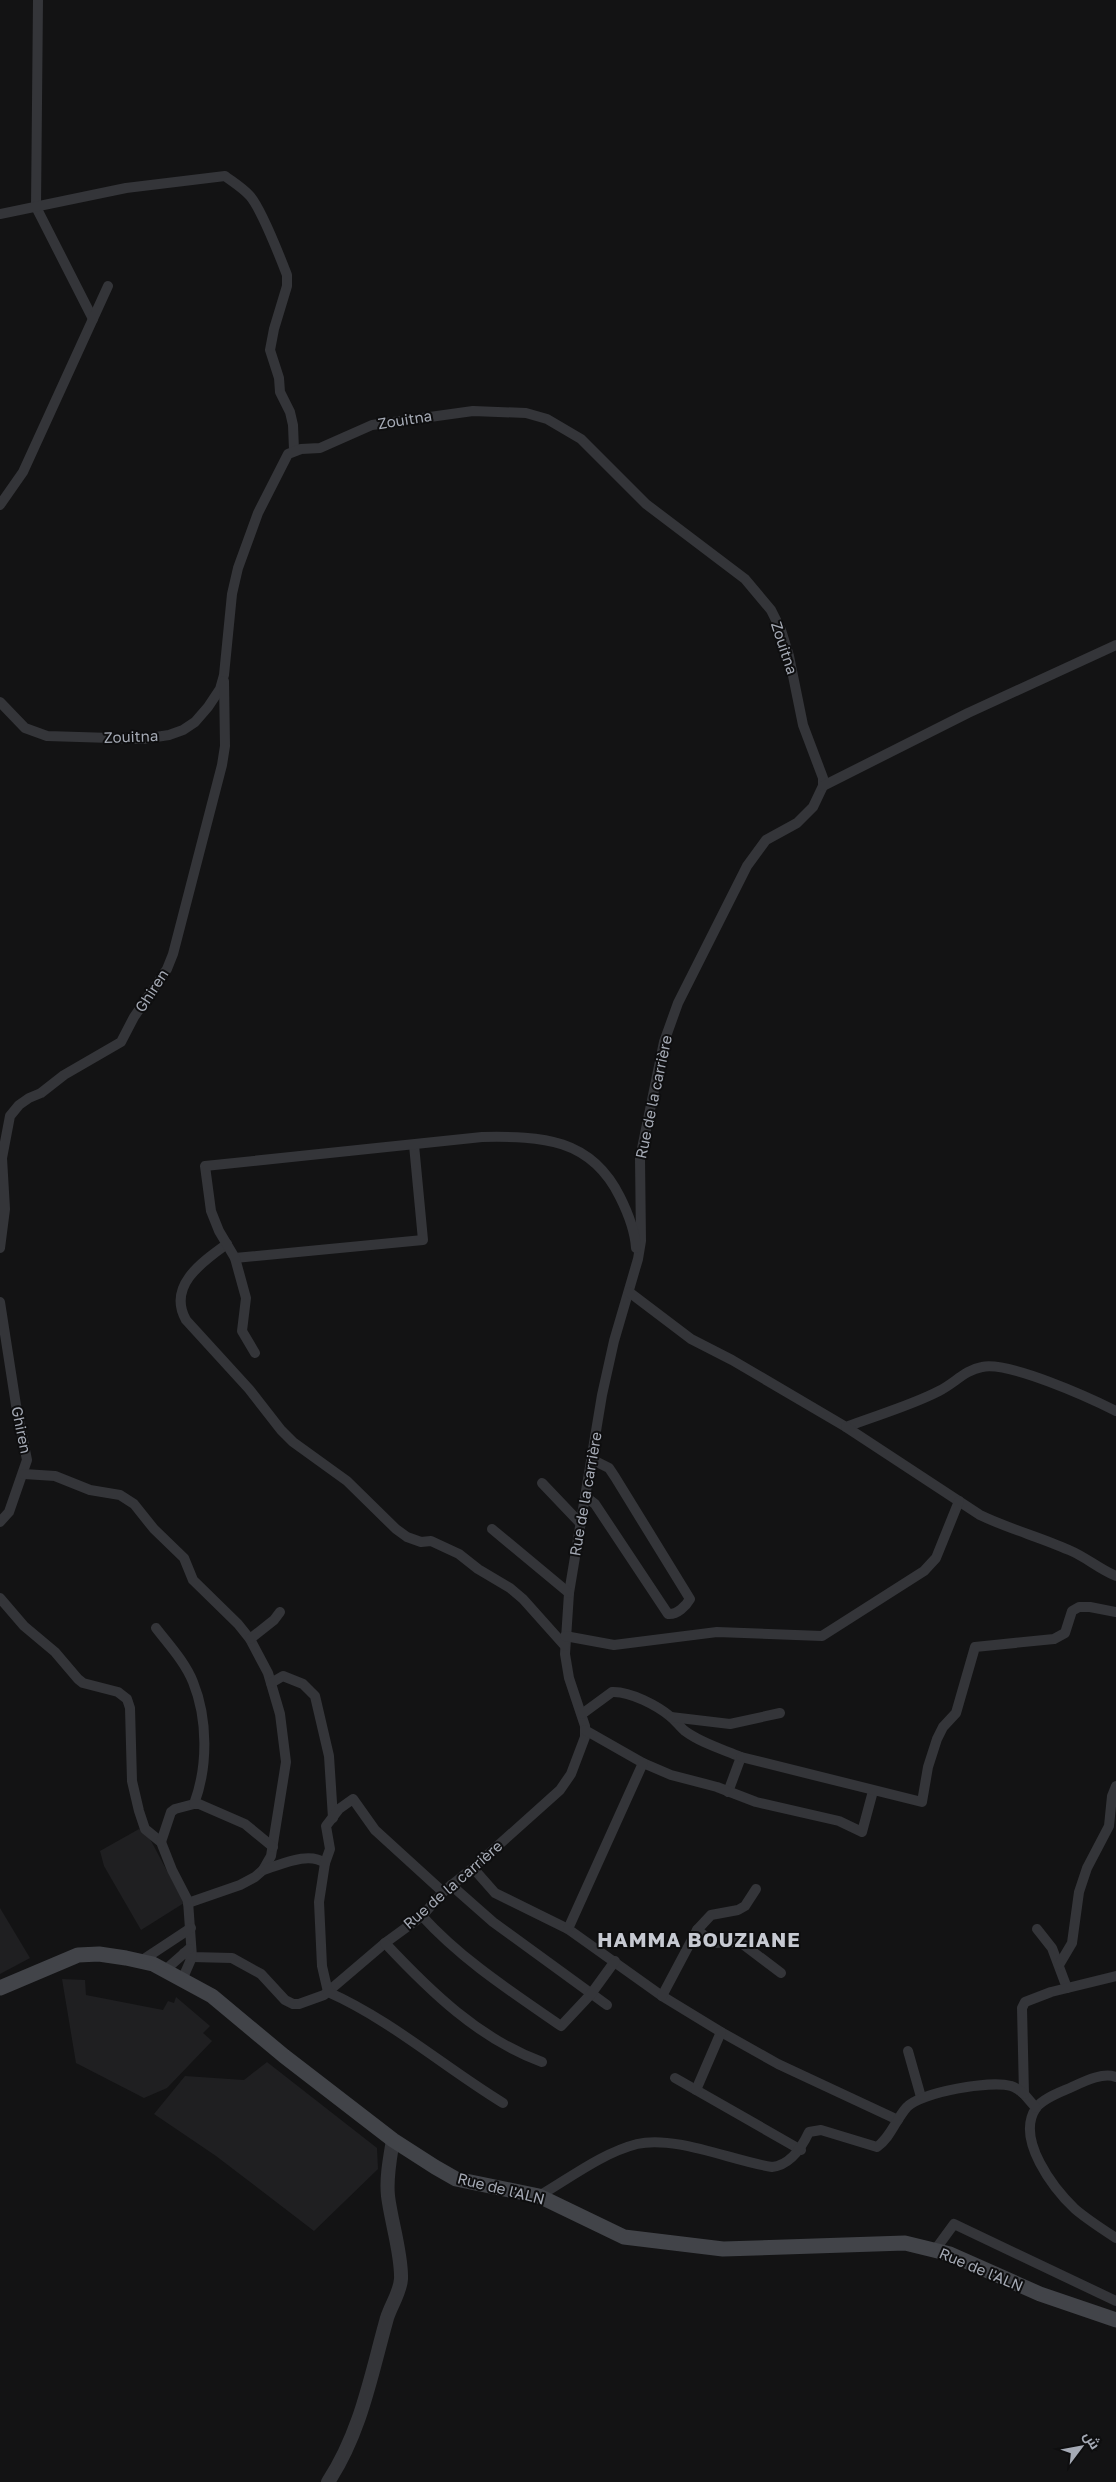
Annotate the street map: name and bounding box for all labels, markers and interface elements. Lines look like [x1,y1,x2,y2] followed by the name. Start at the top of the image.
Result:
[377,406,433,432] street label: Zouitna
[768,619,802,676] street label: Zouitna
[103,726,159,746] street label: Zouitna
[131,966,172,1015] street label: Ghiren
[631,1033,675,1160] street label: Rue de la carrière
[8,1405,36,1455] street label: Ghiren
[565,1430,605,1557] street label: Rue de la carrière
[399,1836,506,1932] street label: Rue de la carrière
[597,1927,801,1951] district label: HAMMA BOUZIANE
[456,2168,547,2208] street label: Rue de l'ALN
[937,2243,1026,2295] street label: Rue de l'ALN
[1056,2422,1106,2472] north arrow
[1080,2428,1104,2453] text: ش

